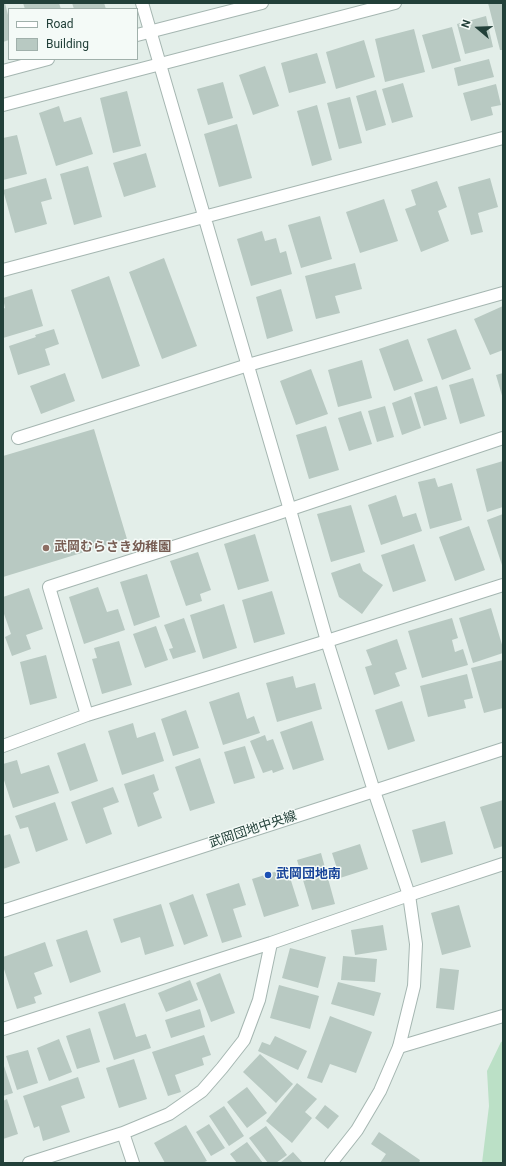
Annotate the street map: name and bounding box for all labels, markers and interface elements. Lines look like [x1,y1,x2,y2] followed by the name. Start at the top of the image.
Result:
[8,8,138,60] legend
[458,8,498,48] north arrow
[46,17,74,31] text: Road
[459,18,474,30] text: N
[46,37,89,51] text: Building
[54,540,171,556] place label: 武岡むらさき幼稚園
[41,543,51,553] marker: 武岡むらさき幼稚園
[207,809,299,851] street label: 武岡団地中央線
[276,867,341,883] place label: 武岡団地南
[263,870,273,880] marker: 武岡団地南

